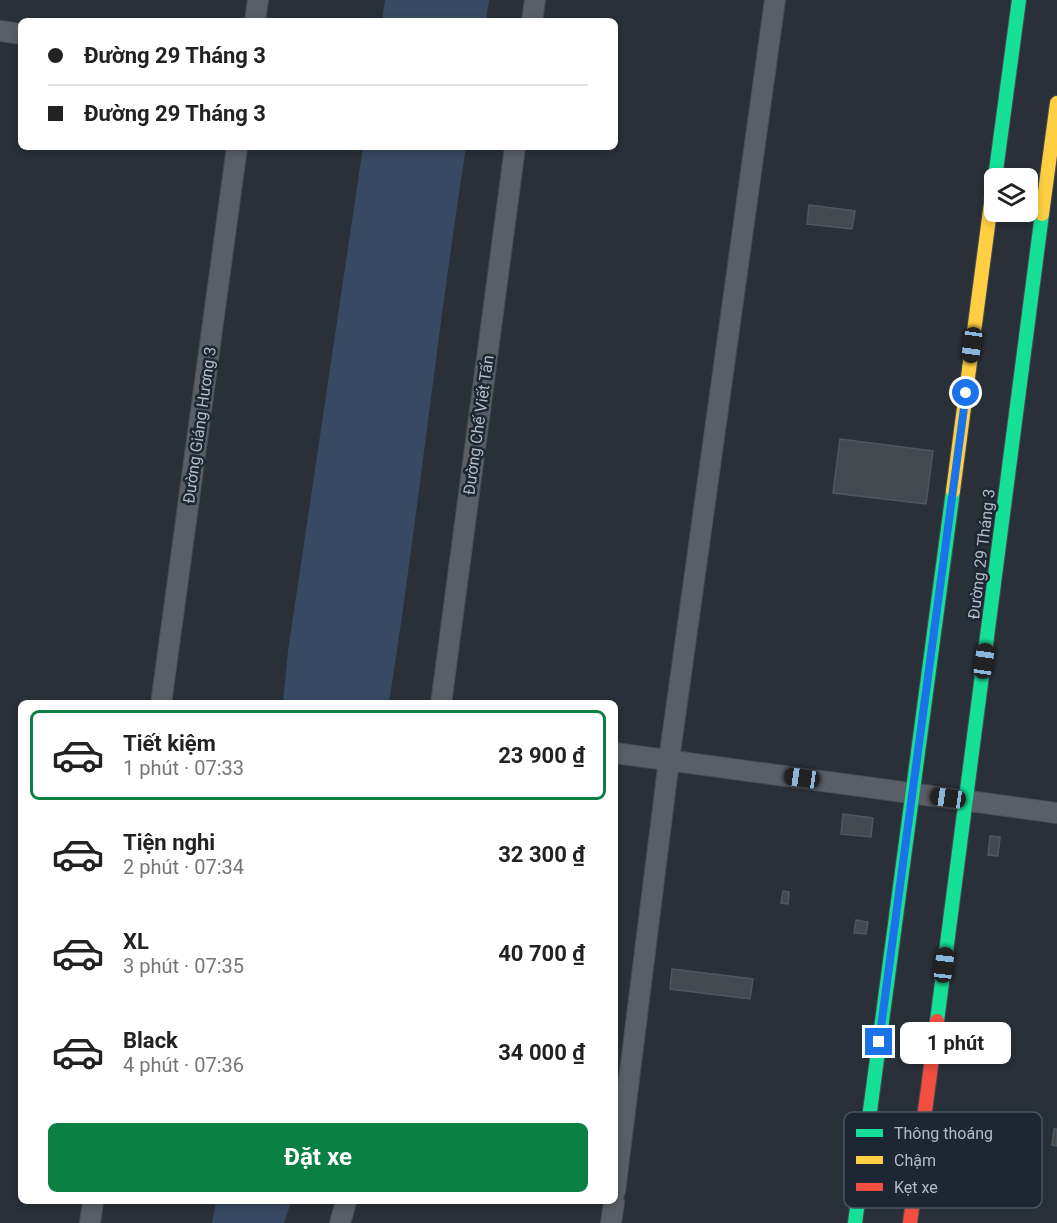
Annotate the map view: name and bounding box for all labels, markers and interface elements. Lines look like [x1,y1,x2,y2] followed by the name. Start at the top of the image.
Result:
[84,43,266,68] text: Đường 29 Tháng 3
[84,101,266,126] text: Đường 29 Tháng 3
[984,168,1038,222] map controls
[984,168,1038,222] button: layers
[961,326,983,364] car
[179,345,220,505] street label: Đường Giáng Hương 3
[459,354,498,496] street label: Đường Chế Viết Tấn
[952,379,979,406] route start
[964,488,999,620] street label: Đường 29 Tháng 3
[973,642,995,680] car
[51,728,105,782] icon: car
[123,731,216,756] text: Tiết kiệm
[498,743,585,768] text: 23 900 ₫
[123,756,244,780] text: 1 phút · 07:33
[783,767,821,789] car
[929,787,967,809] car
[51,827,105,881] icon: car
[123,830,215,855] text: Tiện nghi
[498,842,585,867] text: 32 300 ₫
[123,855,244,879] text: 2 phút · 07:34
[51,926,105,980] icon: car
[123,929,149,954] text: XL
[498,941,585,966] text: 40 700 ₫
[933,946,955,984] car
[123,954,244,978] text: 3 phút · 07:35
[900,1021,1011,1063] callout: 1 phút
[51,1025,105,1079] icon: car
[123,1028,178,1053] text: Black
[865,1028,892,1055] route end
[927,1031,984,1055] text: 1 phút
[498,1040,585,1065] text: 34 000 ₫
[123,1053,244,1077] text: 4 phút · 07:36
[844,1112,1042,1208] legend
[48,1123,588,1192] button: Đặt xe
[894,1124,993,1143] text: Thông thoáng
[894,1151,936,1170] text: Chậm
[894,1178,938,1197] text: Kẹt xe

